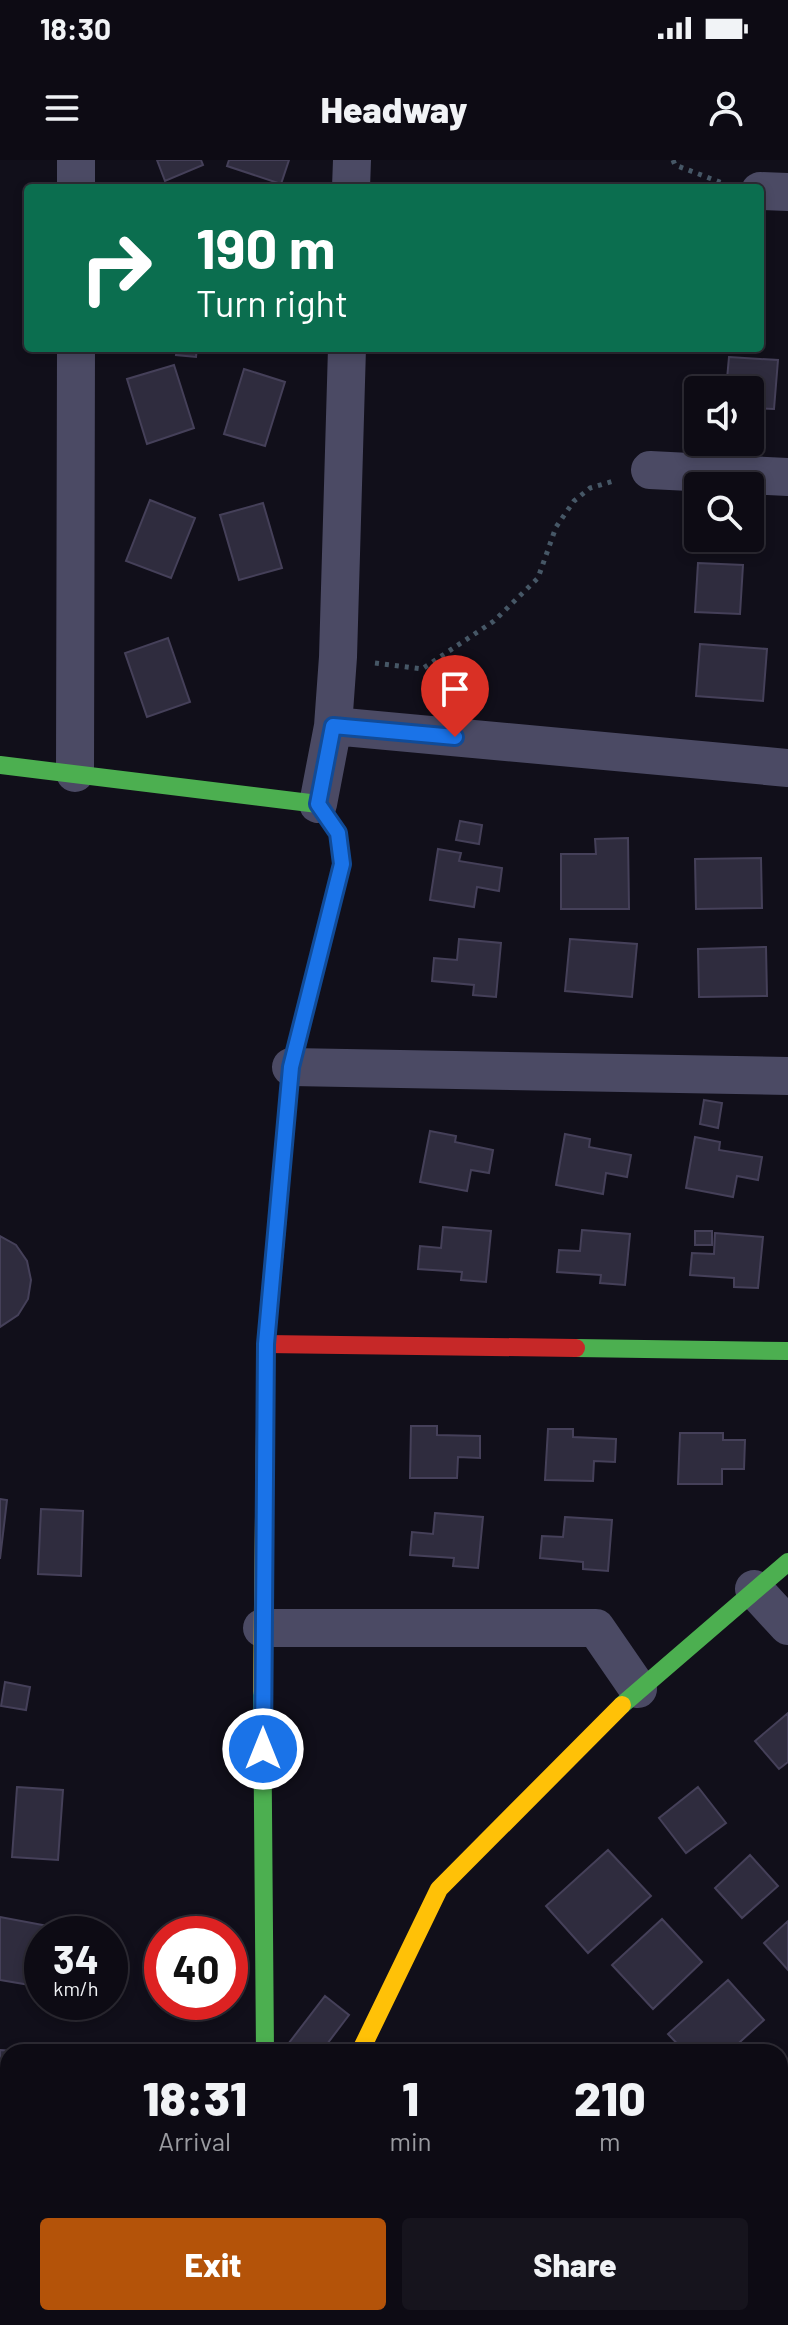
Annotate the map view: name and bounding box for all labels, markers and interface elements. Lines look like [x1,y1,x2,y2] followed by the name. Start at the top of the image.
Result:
[40,10,111,46] text: 18:30
[40,86,84,130] icon: menu
[704,86,748,130] icon: person
[321,87,467,130] text: Headway
[196,213,335,280] text: 190 m
[64,216,168,320] icon: right
[196,281,348,324] text: Turn right
[684,376,764,552] map controls
[684,376,764,456] button: sound
[684,472,764,552] button: search
[421,655,489,737] pin
[433,667,477,711] icon: arrive
[221,1707,305,1791] position arrow
[144,1916,248,2020] speed limit sign: 40
[53,1934,99,1982] text: 34
[53,1976,99,2000] text: km/h
[142,2068,247,2126] text: 18:31
[402,2068,419,2126] text: 1
[574,2068,646,2126] text: 210
[158,2125,231,2156] text: Arrival
[389,2125,432,2156] text: min
[599,2125,621,2156] text: m
[40,2218,386,2310] button: Exit
[402,2218,748,2310] button: Share

